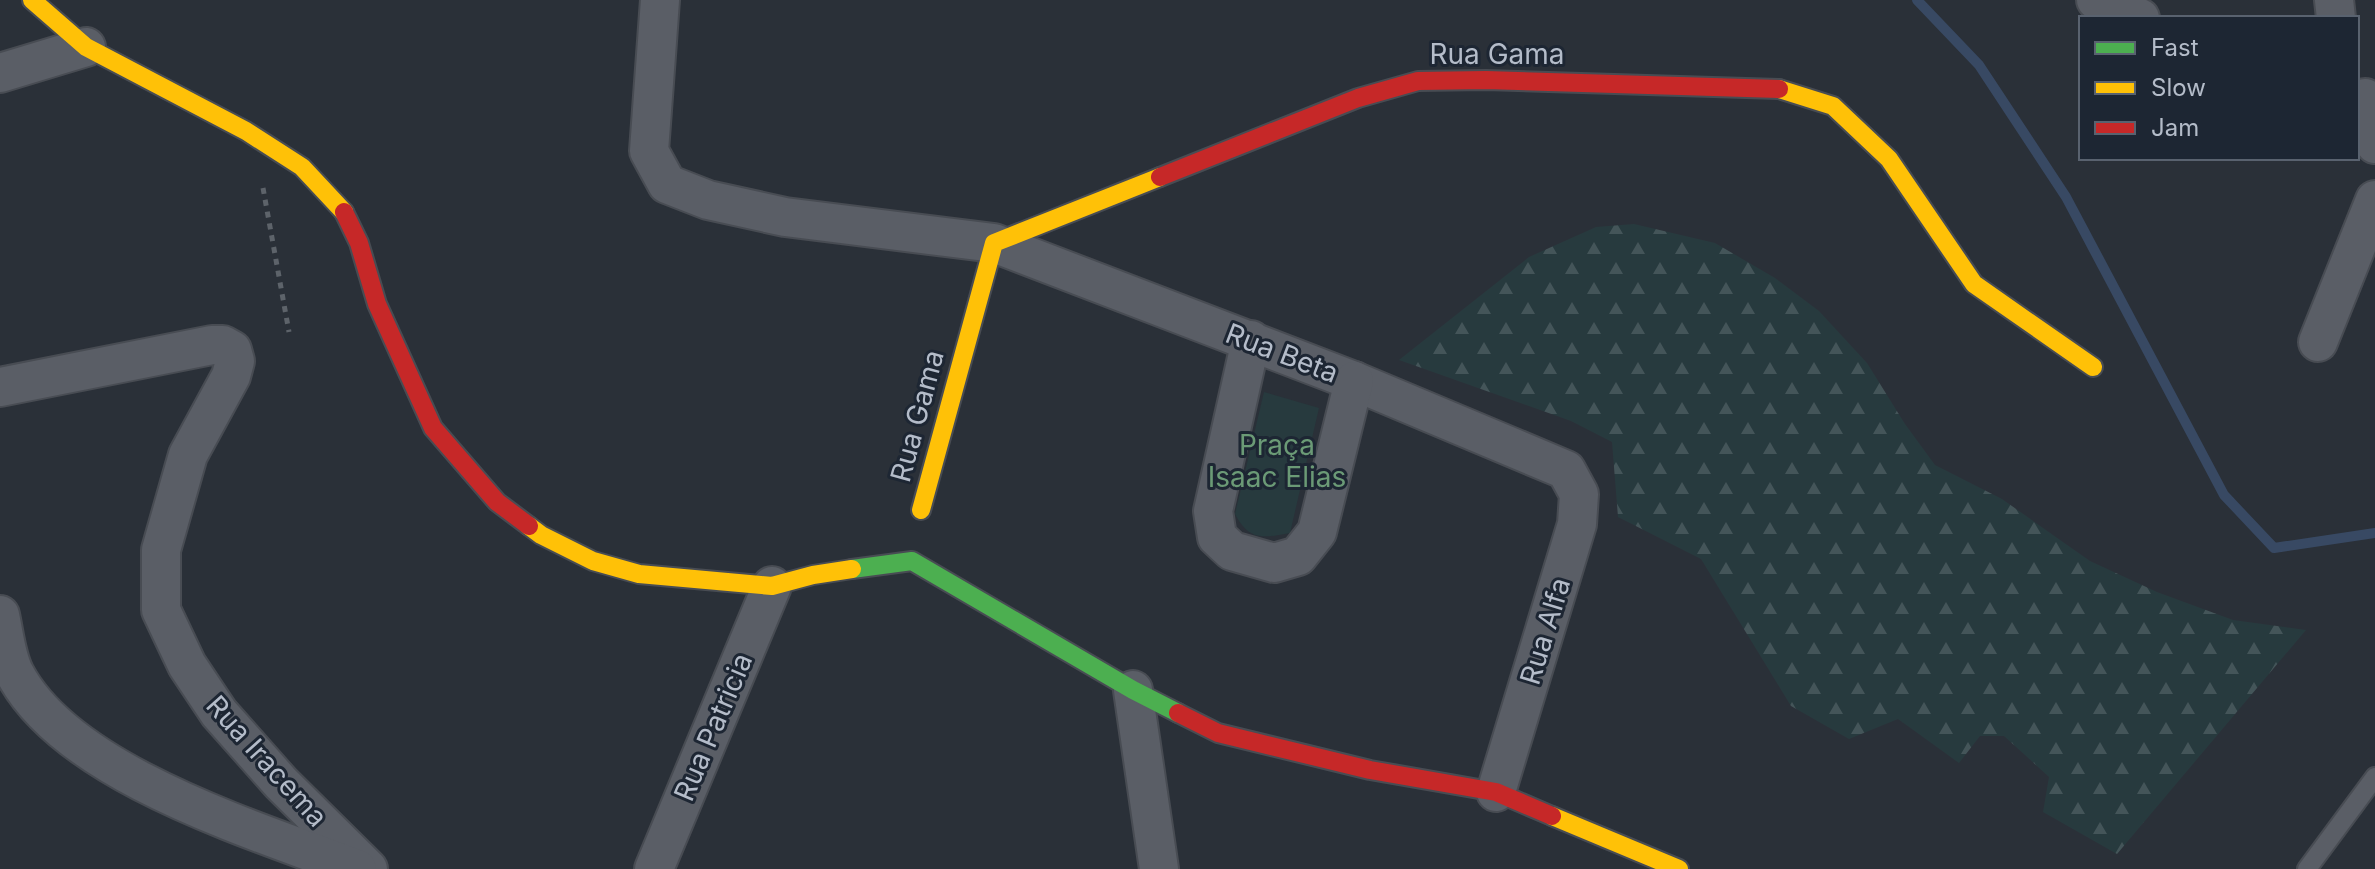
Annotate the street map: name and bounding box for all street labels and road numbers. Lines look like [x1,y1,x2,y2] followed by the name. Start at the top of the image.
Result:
[1429,37,1565,71] street label: Rua Gama
[1221,316,1343,390] street label: Rua Beta
[883,346,951,486] street label: Rua Gama
[1513,573,1577,689] street label: Rua Alfa
[667,648,759,806] street label: Rua Patricia
[199,688,335,834] street label: Rua Iracema

